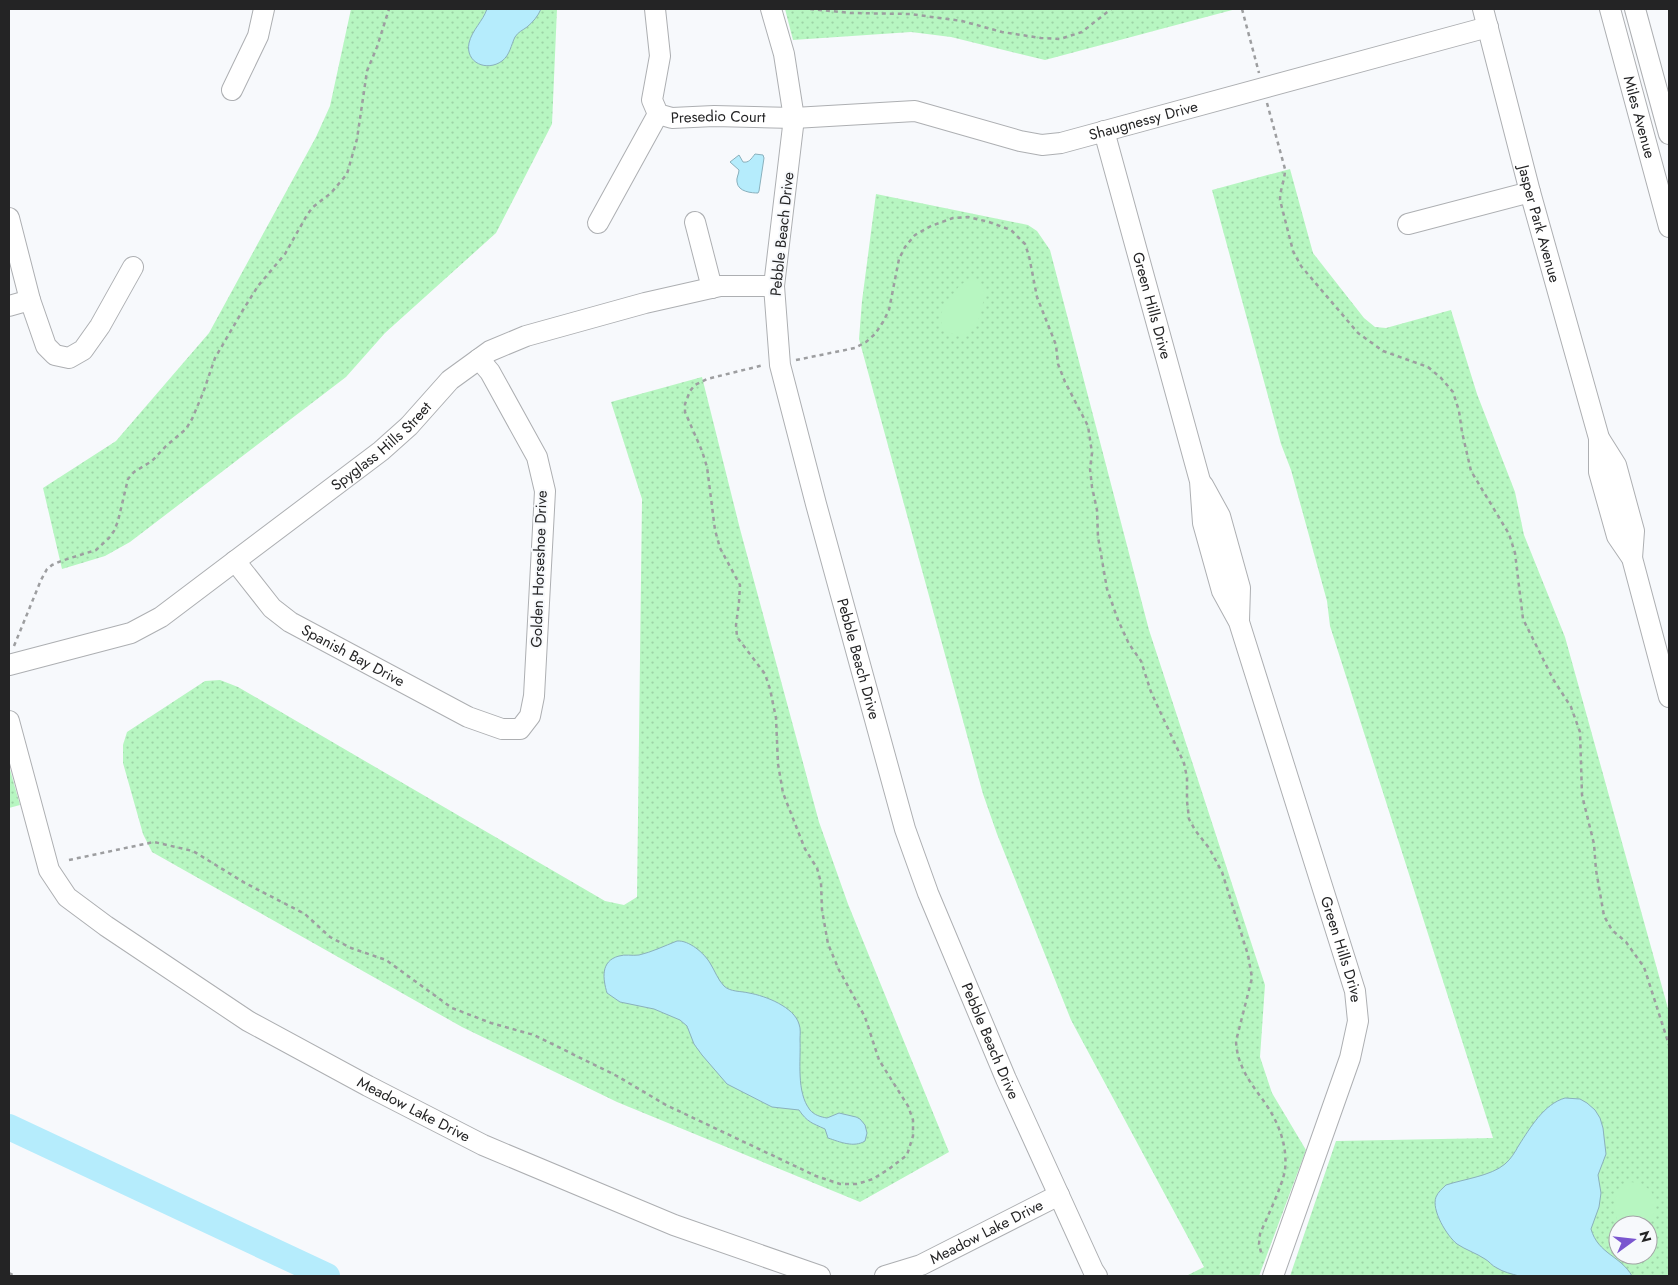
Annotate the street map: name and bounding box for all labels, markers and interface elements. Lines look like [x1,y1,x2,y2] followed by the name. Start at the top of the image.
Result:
[1618,73,1661,161] street label: Miles Avenue
[1086,95,1200,146] street label: Shaugnessy Drive
[670,105,766,129] street label: Presedio Court
[1512,161,1566,285] street label: Jasper Park Avenue
[765,171,799,297] street label: Pebble Beach Drive
[1127,250,1177,362] street label: Green Hills Drive
[326,397,437,496] street label: Spyglass Hills Street
[525,490,553,648] street label: Golden Horseshoe Drive
[831,596,886,722] street label: Pebble Beach Drive
[297,619,409,692] street label: Spanish Bay Drive
[1315,893,1367,1003] street label: Green Hills Drive
[956,979,1025,1103] street label: Pebble Beach Drive
[353,1071,474,1148] street label: Meadow Lake Drive
[926,1194,1047,1270] street label: Meadow Lake Drive
[1608,1215,1658,1265] north arrow
[1634,1229,1657,1245] text: N

